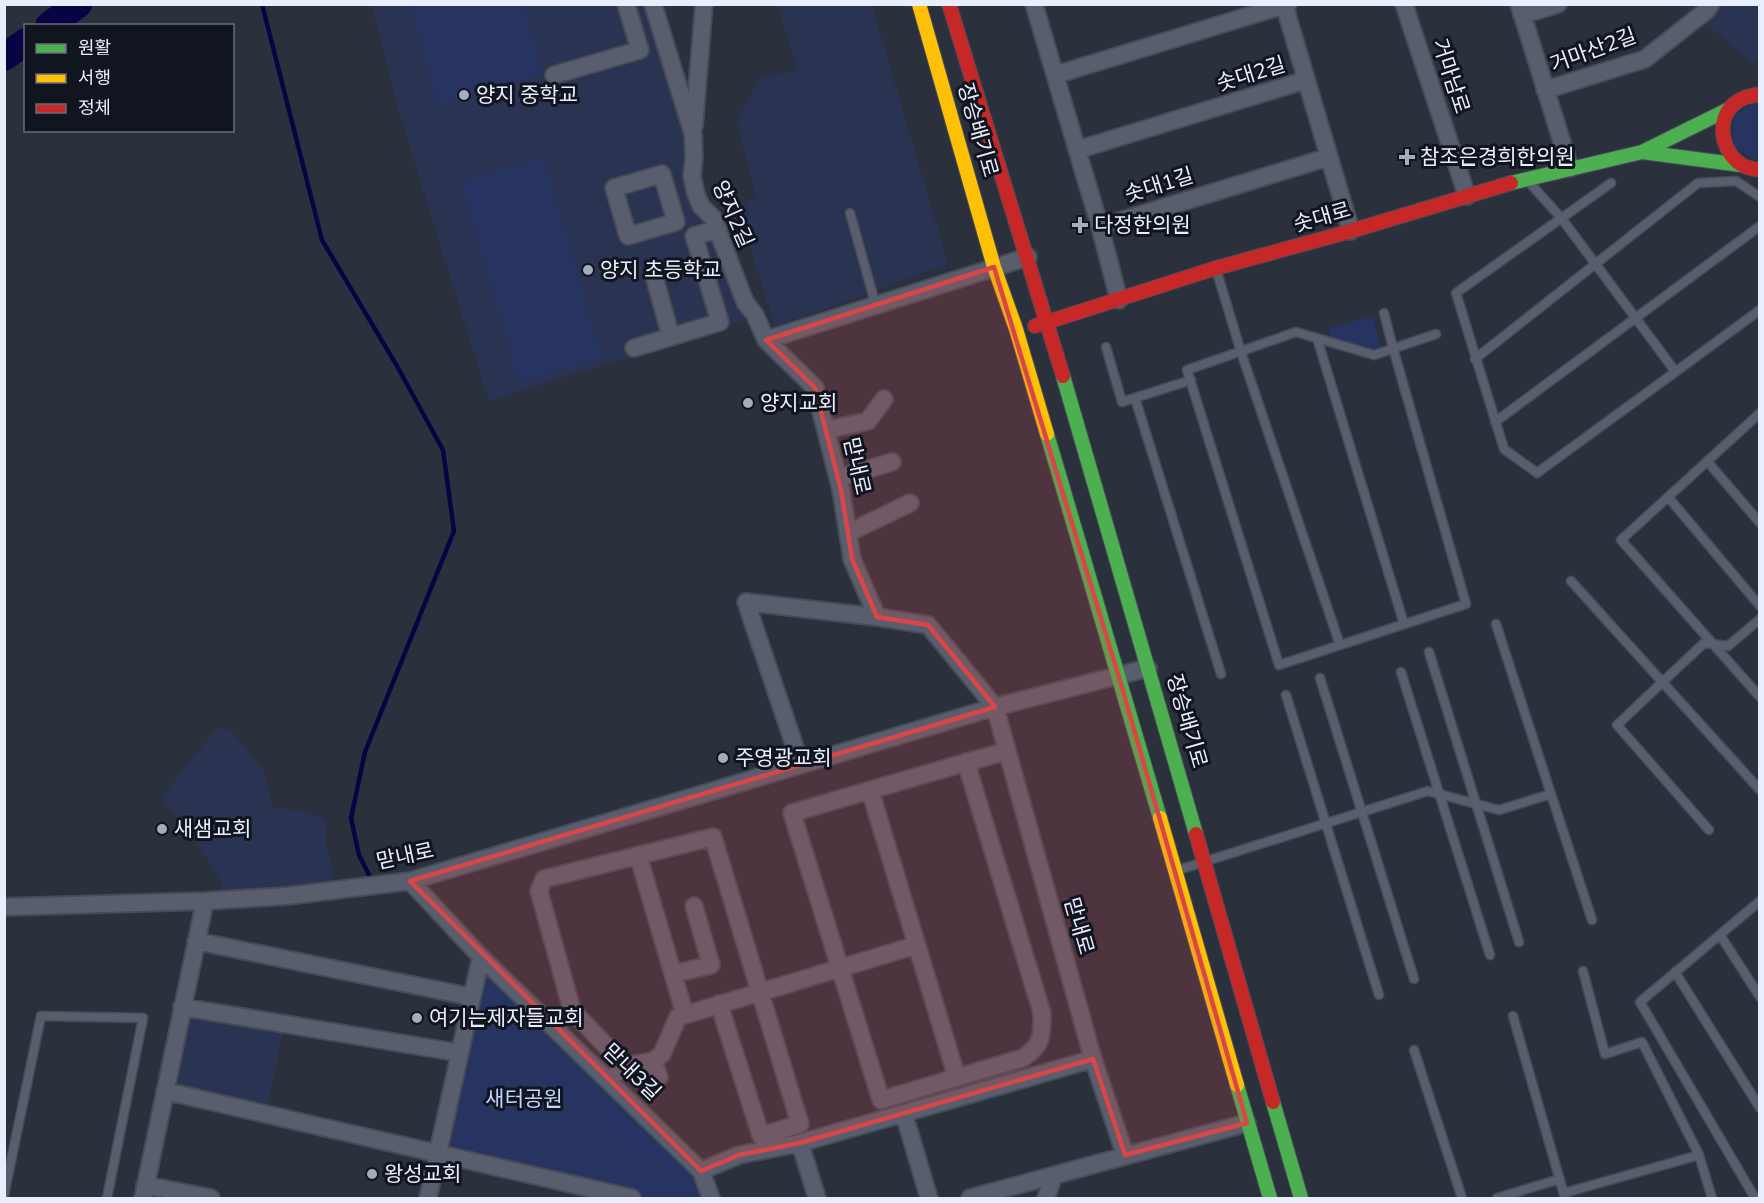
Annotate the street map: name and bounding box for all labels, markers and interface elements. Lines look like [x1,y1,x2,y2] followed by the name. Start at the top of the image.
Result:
[1546,21,1639,77] street label: 거마산2길
[24,24,234,132] legend
[1428,35,1476,116] street label: 거마남로
[78,36,111,59] text: 원활
[1213,50,1288,96] street label: 솟대2길
[78,66,111,89] text: 서행
[953,80,1005,180] street label: 장승배기로
[476,81,578,107] place label: 양지 중학교
[457,88,471,102] marker: 양지 중학교
[78,96,111,119] text: 정체
[1420,143,1575,169] place label: 참조은경희한의원
[1398,148,1416,166] marker: 참조은경희한의원
[1121,161,1196,207] street label: 솟대1길
[708,176,760,251] street label: 양지2길
[1290,196,1353,237] street label: 솟대로
[1094,211,1191,237] place label: 다정한의원
[1071,216,1089,234] marker: 다정한의원
[600,256,721,282] place label: 양지 초등학교
[581,263,595,277] marker: 양지 초등학교
[760,389,837,415] place label: 양지교회
[741,396,755,410] marker: 양지교회
[839,435,877,497] street label: 맏내로
[1162,671,1214,771] street label: 장승배기로
[735,744,832,770] place label: 주영광교회
[716,751,730,765] marker: 주영광교회
[174,815,251,841] place label: 새샘교회
[155,822,169,836] marker: 새샘교회
[374,836,436,874] street label: 맏내로
[1059,894,1100,957] street label: 맏내로
[429,1004,584,1030] place label: 여기는제자들교회
[410,1011,424,1025] marker: 여기는제자들교회
[598,1037,667,1105] street label: 맏내3길
[485,1085,563,1111] park label: 새터공원
[384,1160,461,1186] place label: 왕성교회
[365,1167,379,1181] marker: 왕성교회

